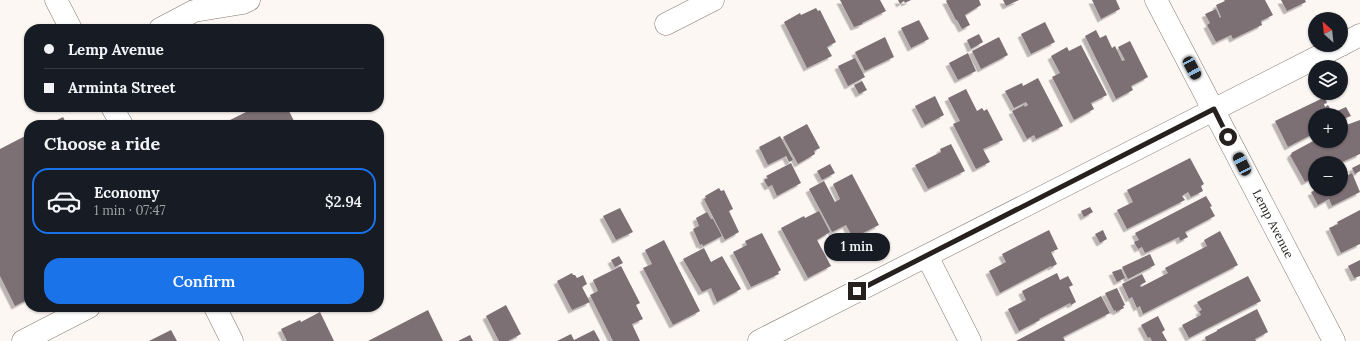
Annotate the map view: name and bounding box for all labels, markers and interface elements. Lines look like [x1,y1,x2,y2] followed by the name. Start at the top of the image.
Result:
[1308,12,1348,52] north arrow
[1308,12,1348,196] map controls
[68,40,164,59] text: Lemp Avenue
[1181,55,1203,81] car
[1308,60,1348,100] button: layers
[68,78,176,97] text: Arminta Street
[1308,108,1348,148] button: +
[1219,128,1237,146] route start
[44,132,160,155] text: Choose a ride
[1231,151,1253,177] car
[1308,156,1348,196] button: −
[46,183,82,219] icon: car
[94,183,159,202] text: Economy
[1250,187,1297,261] street label: Lemp Avenue
[325,192,362,211] text: $2.94
[94,202,165,219] text: 1 min · 07:47
[824,233,890,261] callout: 1 min
[841,238,873,255] text: 1 min
[44,258,364,304] button: Confirm
[848,282,866,300] route end

